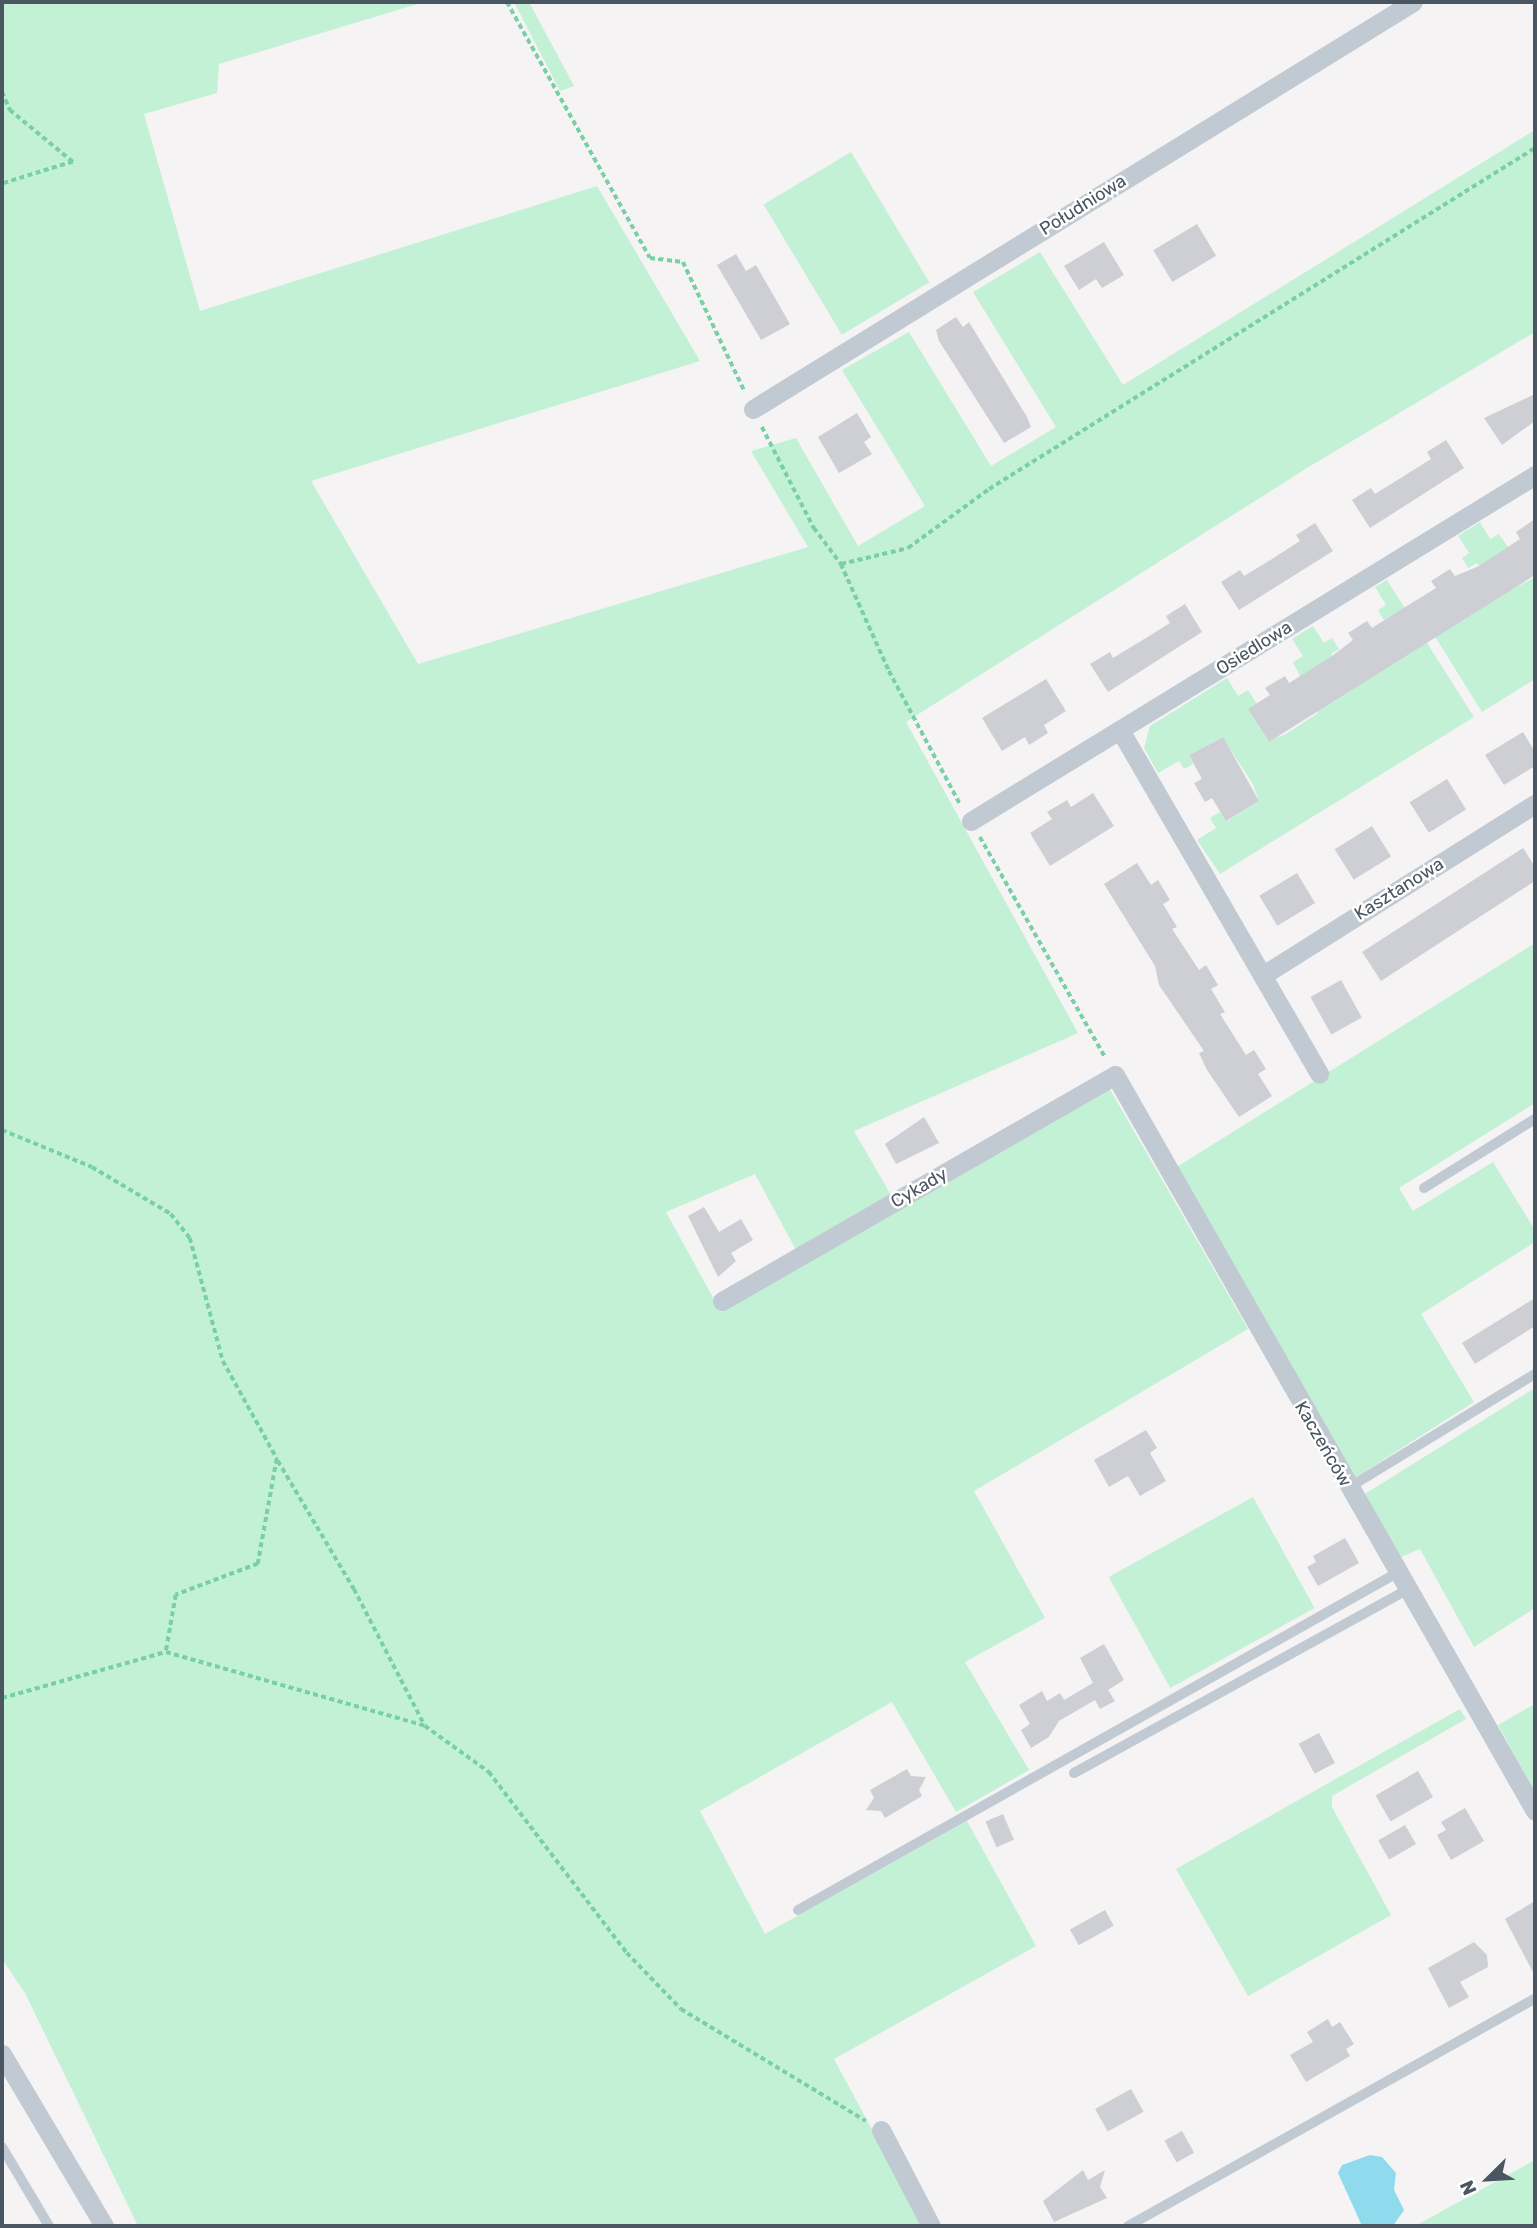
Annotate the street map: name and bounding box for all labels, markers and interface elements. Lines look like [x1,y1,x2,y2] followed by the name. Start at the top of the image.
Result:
[1036,170,1130,240] street label: Południowa
[1212,616,1296,680] street label: Osiedlowa
[1350,853,1448,925] street label: Kasztanowa
[887,1163,951,1213] street label: Cykady
[1290,1397,1356,1491] street label: Kaczeńców
[1453,2144,1523,2214] north arrow
[1455,2177,1482,2199] text: N

